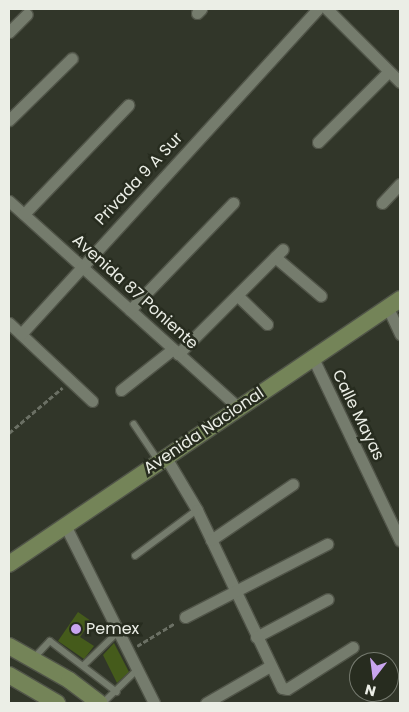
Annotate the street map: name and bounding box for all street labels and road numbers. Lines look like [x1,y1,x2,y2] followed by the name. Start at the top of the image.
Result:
[91,129,187,229] street label: Privada 9 A Sur
[68,231,202,353] street label: Avenida 87 Poniente
[328,367,388,463] street label: Calle Mayas
[140,384,268,478] street label: Avenida Nacional

